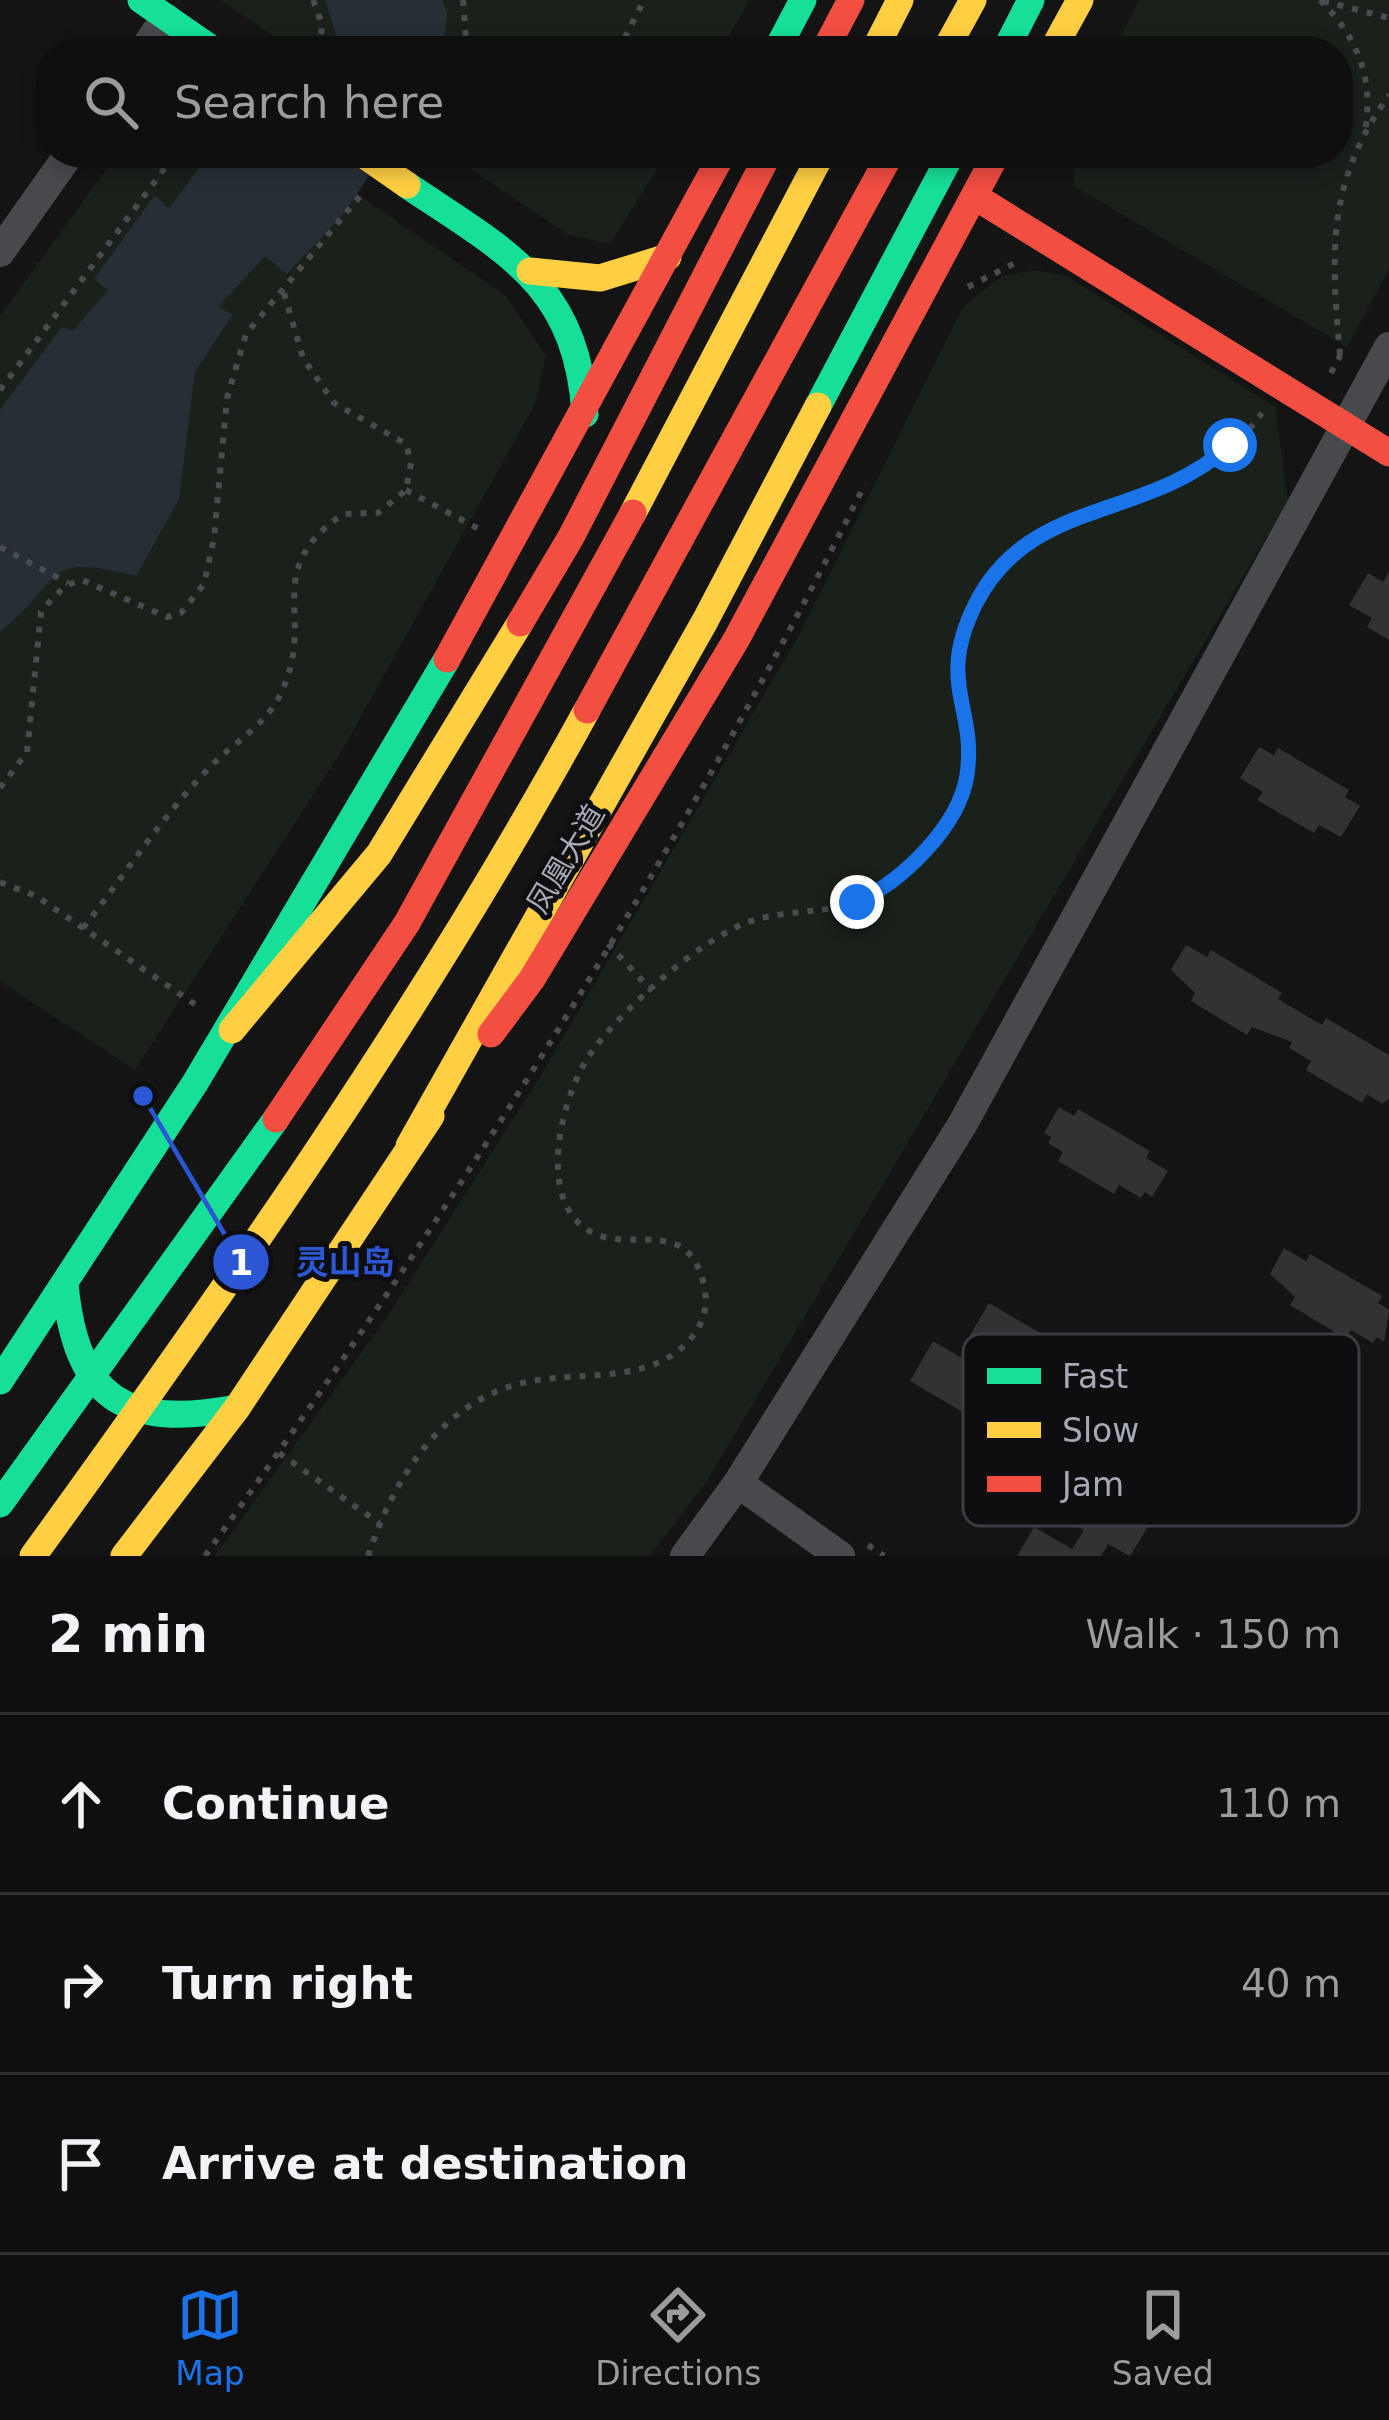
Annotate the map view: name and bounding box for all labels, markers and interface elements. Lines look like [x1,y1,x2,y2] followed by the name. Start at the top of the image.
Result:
[36,36,1353,168] search box
[78,69,144,135] icon: search
[174,76,444,129] text: Search here
[1203,418,1257,472] route start
[520,798,611,919] street label: 凤凰大道
[830,875,884,929] route end
[211,1228,418,1297] callout: 灵山岛
[228,1242,254,1283] text: 1
[296,1243,395,1282] text: 灵山岛
[963,1334,1359,1526] legend
[1062,1357,1128,1396] text: Fast
[1062,1411,1139,1450] text: Slow
[1060,1465,1124,1504] text: Jam
[48,1605,208,1664] text: 2 min
[1086,1612,1341,1657] text: Walk · 150 m
[48,1771,114,1837] icon: ahead
[162,1777,390,1830] text: Continue
[1216,1781,1341,1826] text: 110 m
[48,1951,114,2017] icon: right
[162,1957,413,2010] text: Turn right
[1241,1961,1341,2006] text: 40 m
[48,2131,114,2197] icon: arrive
[162,2137,688,2190] text: Arrive at destination
[175,2282,245,2393] tab: Map
[595,2282,761,2393] tab: Directions
[1112,2282,1214,2393] tab: Saved

